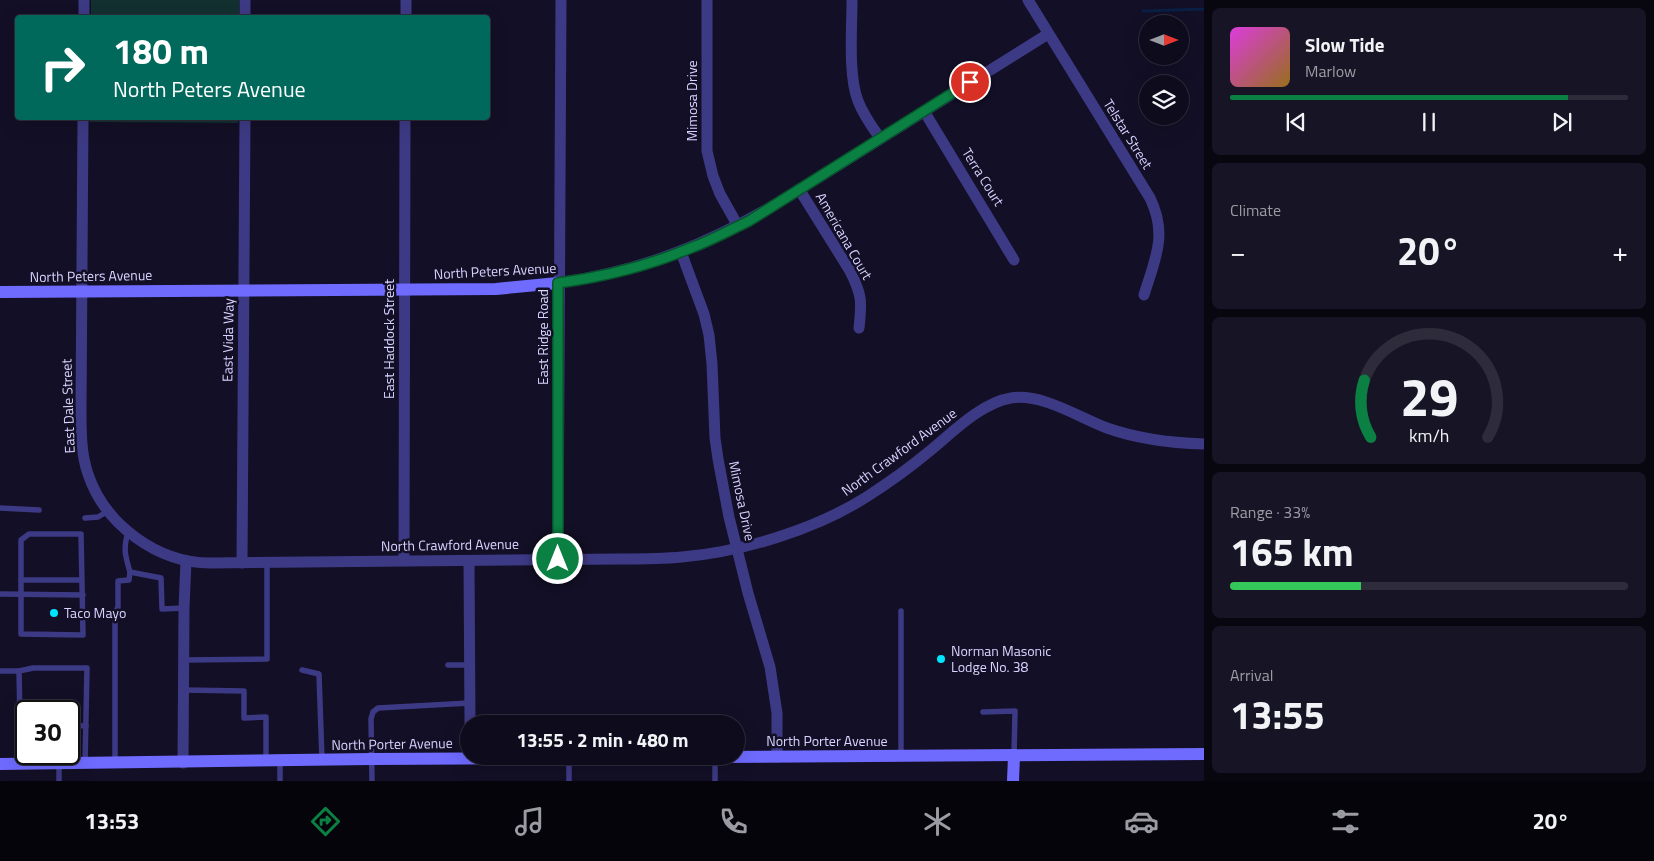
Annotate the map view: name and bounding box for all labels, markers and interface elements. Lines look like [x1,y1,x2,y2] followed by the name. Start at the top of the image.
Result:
[1139,15,1189,65] north arrow
[1139,15,1189,125] map controls
[113,24,209,78] text: 180 m
[1305,30,1384,59] text: Slow Tide
[30,35,95,100] icon: right
[1305,59,1356,83] text: Marlow
[681,60,702,142] street label: Mimosa Drive
[949,61,991,103] pin
[956,68,984,96] icon: arrive
[113,72,306,106] text: North Peters Avenue
[1139,75,1189,125] button: layers
[1099,95,1158,173] street label: Telstar Street
[1282,108,1310,136] icon: previous
[1415,108,1443,136] icon: pause
[1548,108,1576,136] icon: next
[957,144,1010,210] street label: Terra Court
[811,188,878,283] street label: Americana Court
[1230,198,1281,222] text: Climate
[1397,222,1461,280] text: 20°
[1230,230,1246,273] text: −
[1612,230,1628,273] text: +
[433,257,557,284] street label: North Peters Avenue
[29,264,152,287] street label: North Peters Avenue
[378,279,399,399] street label: East Haddock Street
[532,289,553,385] street label: East Ridge Road
[216,298,239,382] street label: East Vida Way
[1400,357,1458,436] text: 29
[55,358,80,454] street label: East Dale Street
[837,403,961,501] street label: North Crawford Avenue
[1409,422,1449,449] text: km/h
[724,459,761,543] street label: Mimosa Drive
[1230,500,1310,524] text: Range · 33%
[1230,523,1354,581] text: 165 km
[531,532,583,584] position arrow
[381,533,519,556] street label: North Crawford Avenue
[64,602,126,623] place label: Taco Mayo
[48,607,60,619] marker: Taco Mayo
[951,640,1051,677] place label: Norman Masonic Lodge No. 38
[935,653,947,665] marker: Norman Masonic Lodge No. 38
[1230,663,1273,687] text: Arrival
[1230,686,1325,744] text: 13:55
[15,700,80,765] speed limit sign: 30
[516,725,689,754] text: 13:55 · 2 min · 480 m
[766,730,888,751] street label: North Porter Avenue
[331,732,453,755] street label: North Porter Avenue
[85,804,139,838] text: 13:53
[308,804,343,839] icon: directions
[512,804,547,839] icon: music
[716,804,751,839] icon: phone
[920,804,955,839] icon: climate
[1124,804,1159,839] icon: car
[1328,804,1363,839] icon: filters
[1532,804,1569,838] text: 20°

